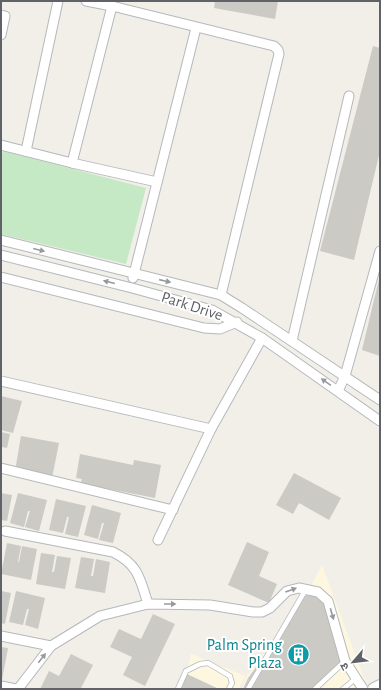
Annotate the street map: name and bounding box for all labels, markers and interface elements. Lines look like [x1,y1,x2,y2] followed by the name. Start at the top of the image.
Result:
[33,247,45,253] one-way arrow
[102,278,115,284] one-way arrow
[159,279,171,285] one-way arrow
[159,289,225,323] street label: Park Drive
[320,378,331,386] one-way arrow
[286,587,298,593] one-way arrow
[164,601,176,608] one-way arrow
[329,608,335,620] one-way arrow
[207,637,282,671] place label: Palm Spring Plaza
[285,641,311,667] building icon: Palm Spring Plaza
[333,642,373,682] north arrow
[37,653,46,664] one-way arrow
[338,661,351,672] text: उ

